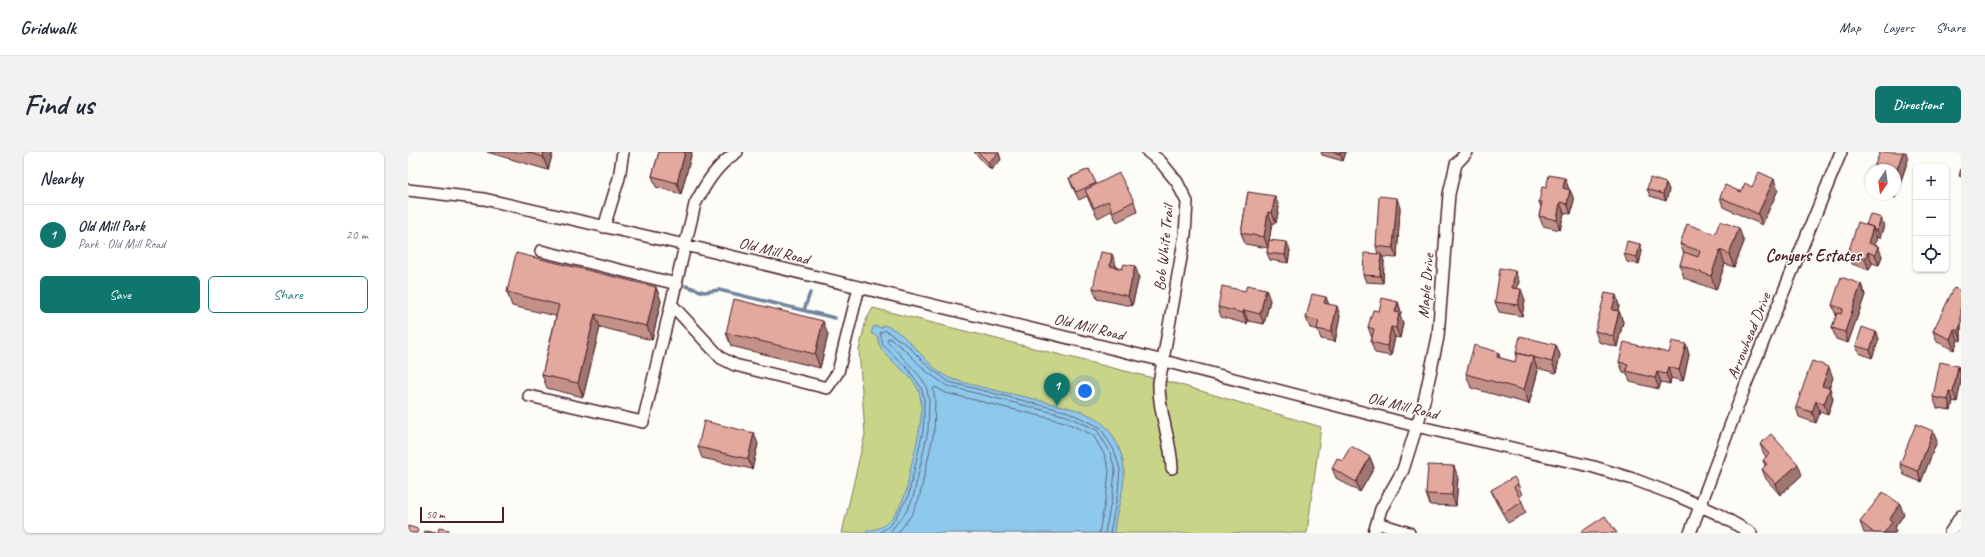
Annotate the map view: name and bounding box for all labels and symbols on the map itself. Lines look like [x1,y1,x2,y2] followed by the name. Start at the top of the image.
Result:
[1865,164,1901,200] north arrow
[1150,201,1179,292] street label: Bob White Trail
[737,233,814,270] street label: Old Mill Road
[1765,245,1863,266] district label: Conyers Estates
[1413,251,1439,319] street label: Maple Drive
[1723,288,1776,382] street label: Arrowhead Drive
[1052,309,1129,346] street label: Old Mill Road
[1044,373,1070,406] pin: 1
[1075,381,1095,401] your location
[1366,388,1443,425] street label: Old Mill Road
[420,505,504,524] scale bar

